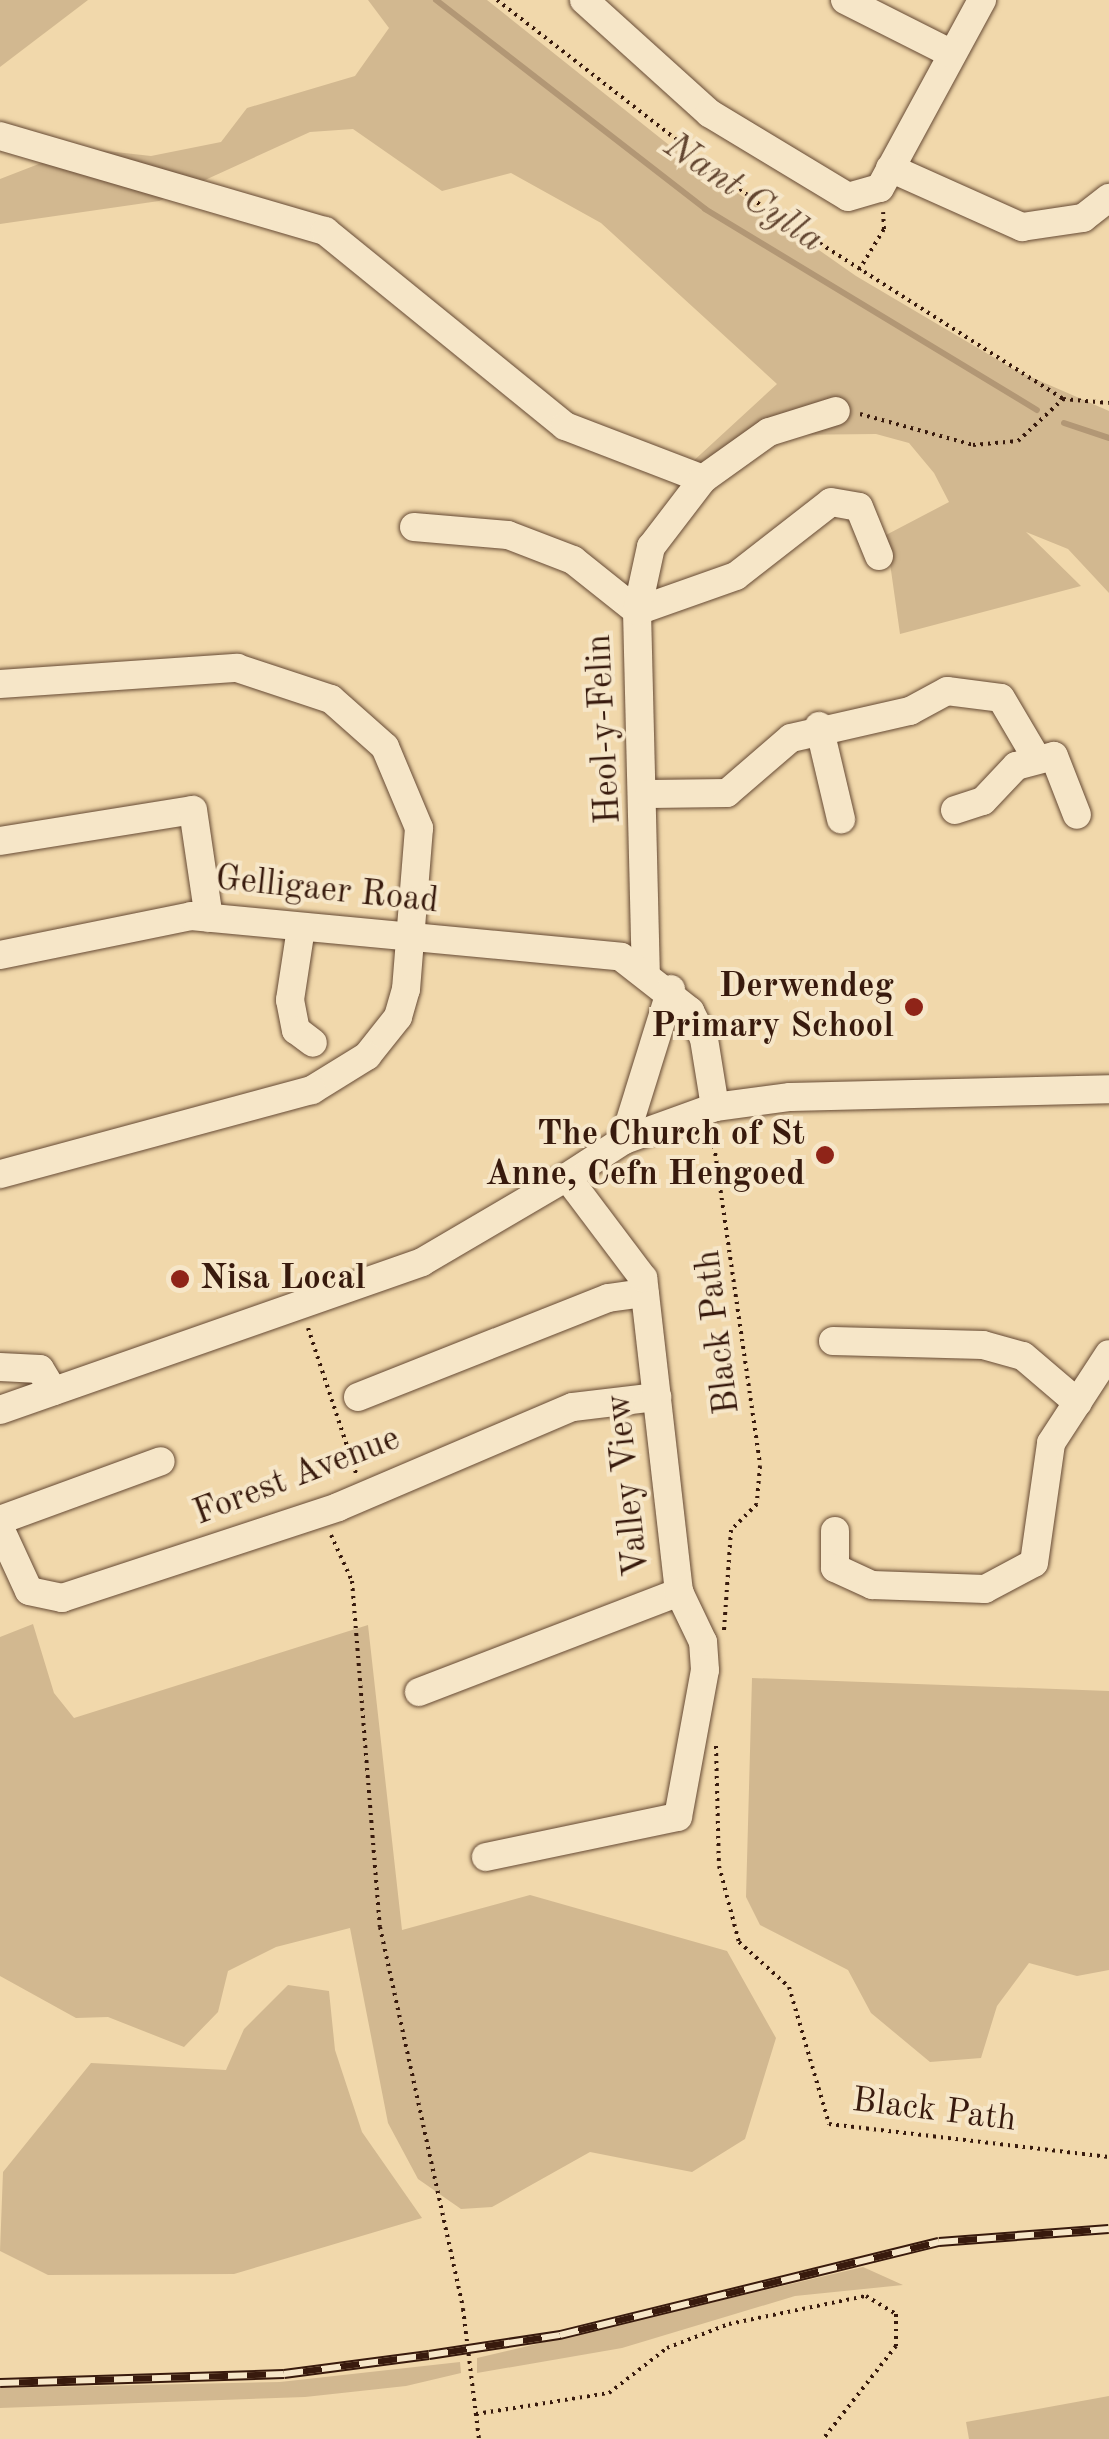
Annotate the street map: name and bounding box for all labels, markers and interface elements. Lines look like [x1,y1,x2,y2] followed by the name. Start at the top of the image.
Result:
[655,124,831,264] water label: Nant Cylla
[579,633,631,825] street label: Heol-y-Felin
[213,858,441,924] street label: Gelligaer Road
[651,966,894,1048] place label: Derwendeg Primary School
[903,996,925,1018] marker: Derwendeg Primary School
[485,1114,805,1196] place label: The Church of St Anne, Cefn Hengoed
[814,1144,836,1166] marker: The Church of St Anne, Cefn Hengoed
[688,1248,750,1416] street label: Black Path
[200,1258,366,1300] place label: Nisa Local
[169,1268,191,1290] marker: Nisa Local
[599,1392,659,1578] street label: Valley View
[188,1418,406,1536] street label: Forest Avenue
[850,2080,1018,2142] street label: Black Path

